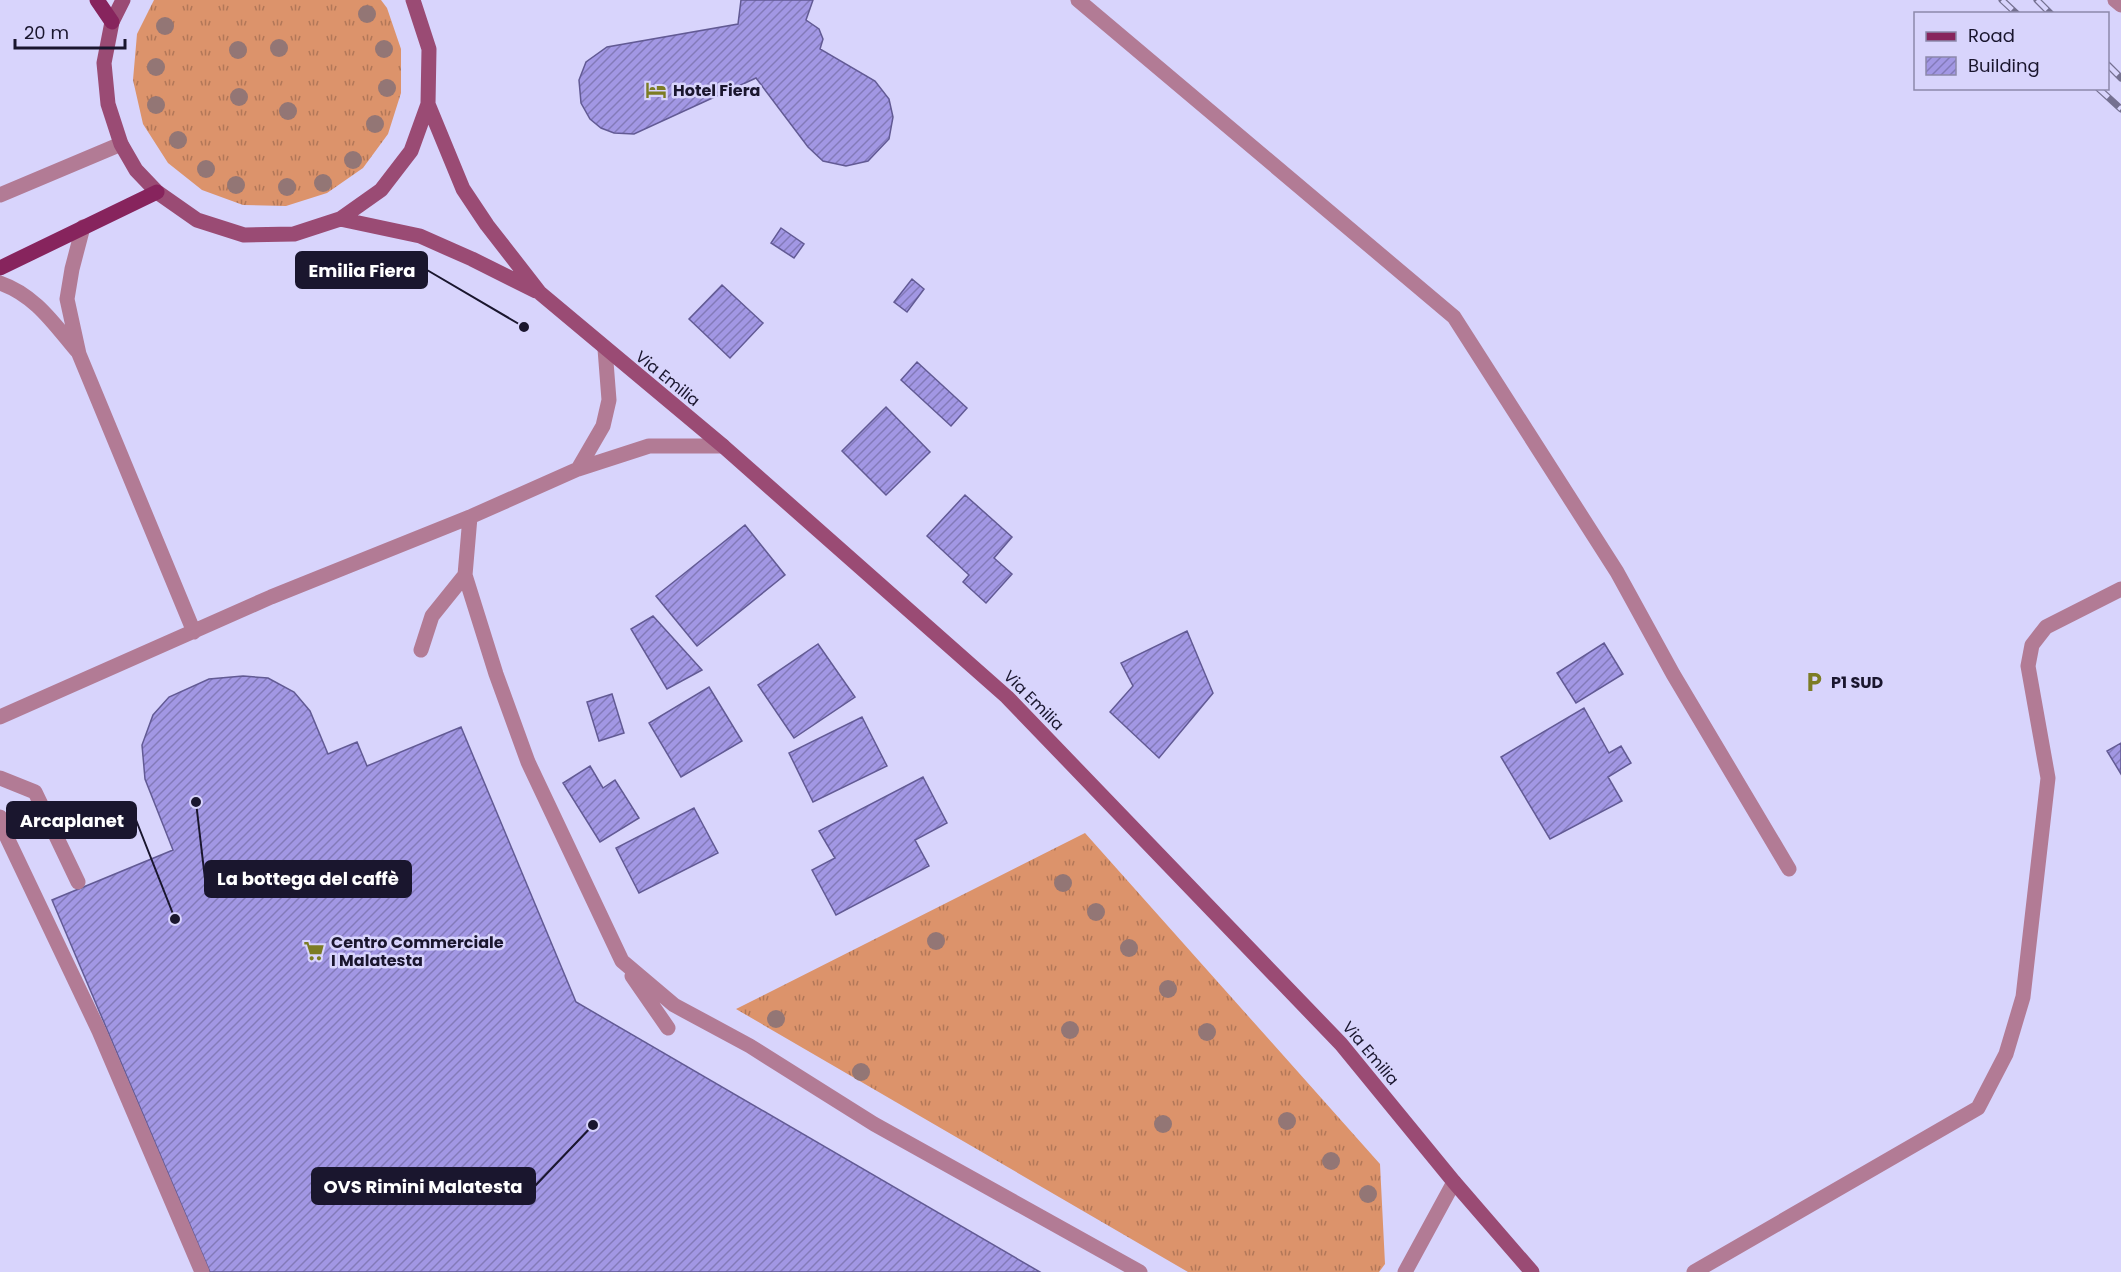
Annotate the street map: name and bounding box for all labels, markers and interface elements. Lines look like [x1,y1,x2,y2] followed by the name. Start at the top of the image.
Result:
[15,12,124,50] scale bar
[1914,12,2109,90] legend
[24,20,69,45] text: 20 m
[1968,23,2015,48] text: Road
[1968,53,2040,78] text: Building
[644,78,668,102] hotel icon: Hotel Fiera
[673,79,760,102] place label: Hotel Fiera
[296,252,427,288] callout: Emilia Fiera
[309,258,415,283] text: Emilia Fiera
[630,345,705,412] street label: Via Emilia
[998,665,1069,736] street label: Via Emilia
[1802,670,1826,694] parking icon: P1 SUD
[1831,671,1884,694] place label: P1 SUD
[7,802,136,838] callout: Arcaplanet
[20,808,124,833] text: Arcaplanet
[205,861,411,897] callout: La bottega del caffè
[217,866,399,891] text: La bottega del caffè
[331,931,504,972] place label: Centro Commerciale I Malatesta
[302,939,326,963] supermarket icon: Centro Commerciale I Malatesta
[1337,1016,1404,1090] street label: Via Emilia
[312,1168,535,1204] callout: OVS Rimini Malatesta
[323,1174,523,1199] text: OVS Rimini Malatesta

